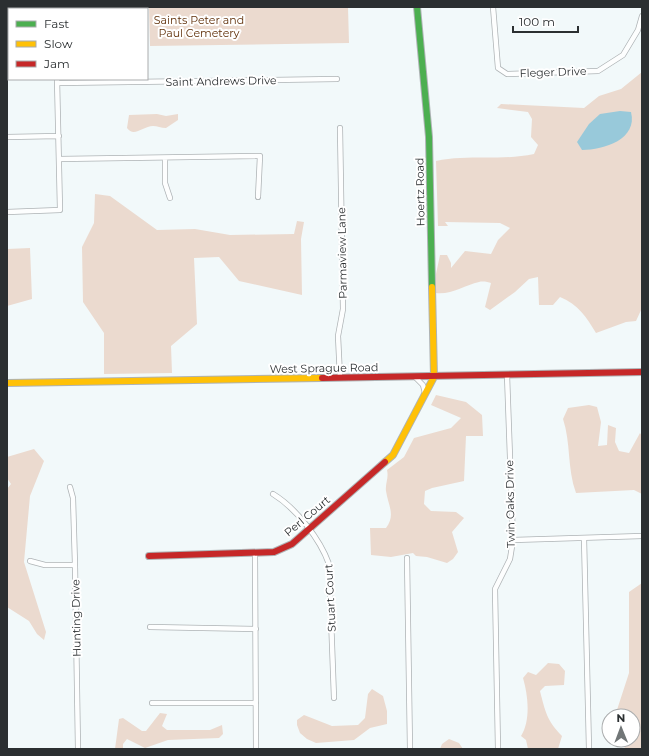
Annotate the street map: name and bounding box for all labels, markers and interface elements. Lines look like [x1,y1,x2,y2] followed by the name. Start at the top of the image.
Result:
[8,8,148,80] legend
[513,8,578,34] scale bar
[154,13,244,40] park label: Saints Peter and Paul Cemetery
[519,14,555,29] text: 100 m
[44,16,69,31] text: Fast
[44,36,73,51] text: Slow
[43,56,70,71] text: Jam
[519,64,587,80] street label: Fleger Drive
[165,73,277,89] street label: Saint Andrews Drive
[412,157,428,227] street label: Hoertz Road
[334,207,350,299] street label: Parmaview Lane
[269,360,379,376] street label: West Sprague Road
[502,459,518,548] street label: Twin Oaks Drive
[281,492,333,539] street label: Perl Court
[321,563,339,632] street label: Stuart Court
[68,579,84,657] street label: Hunting Drive
[601,708,641,748] north arrow
[616,711,625,725] text: N

